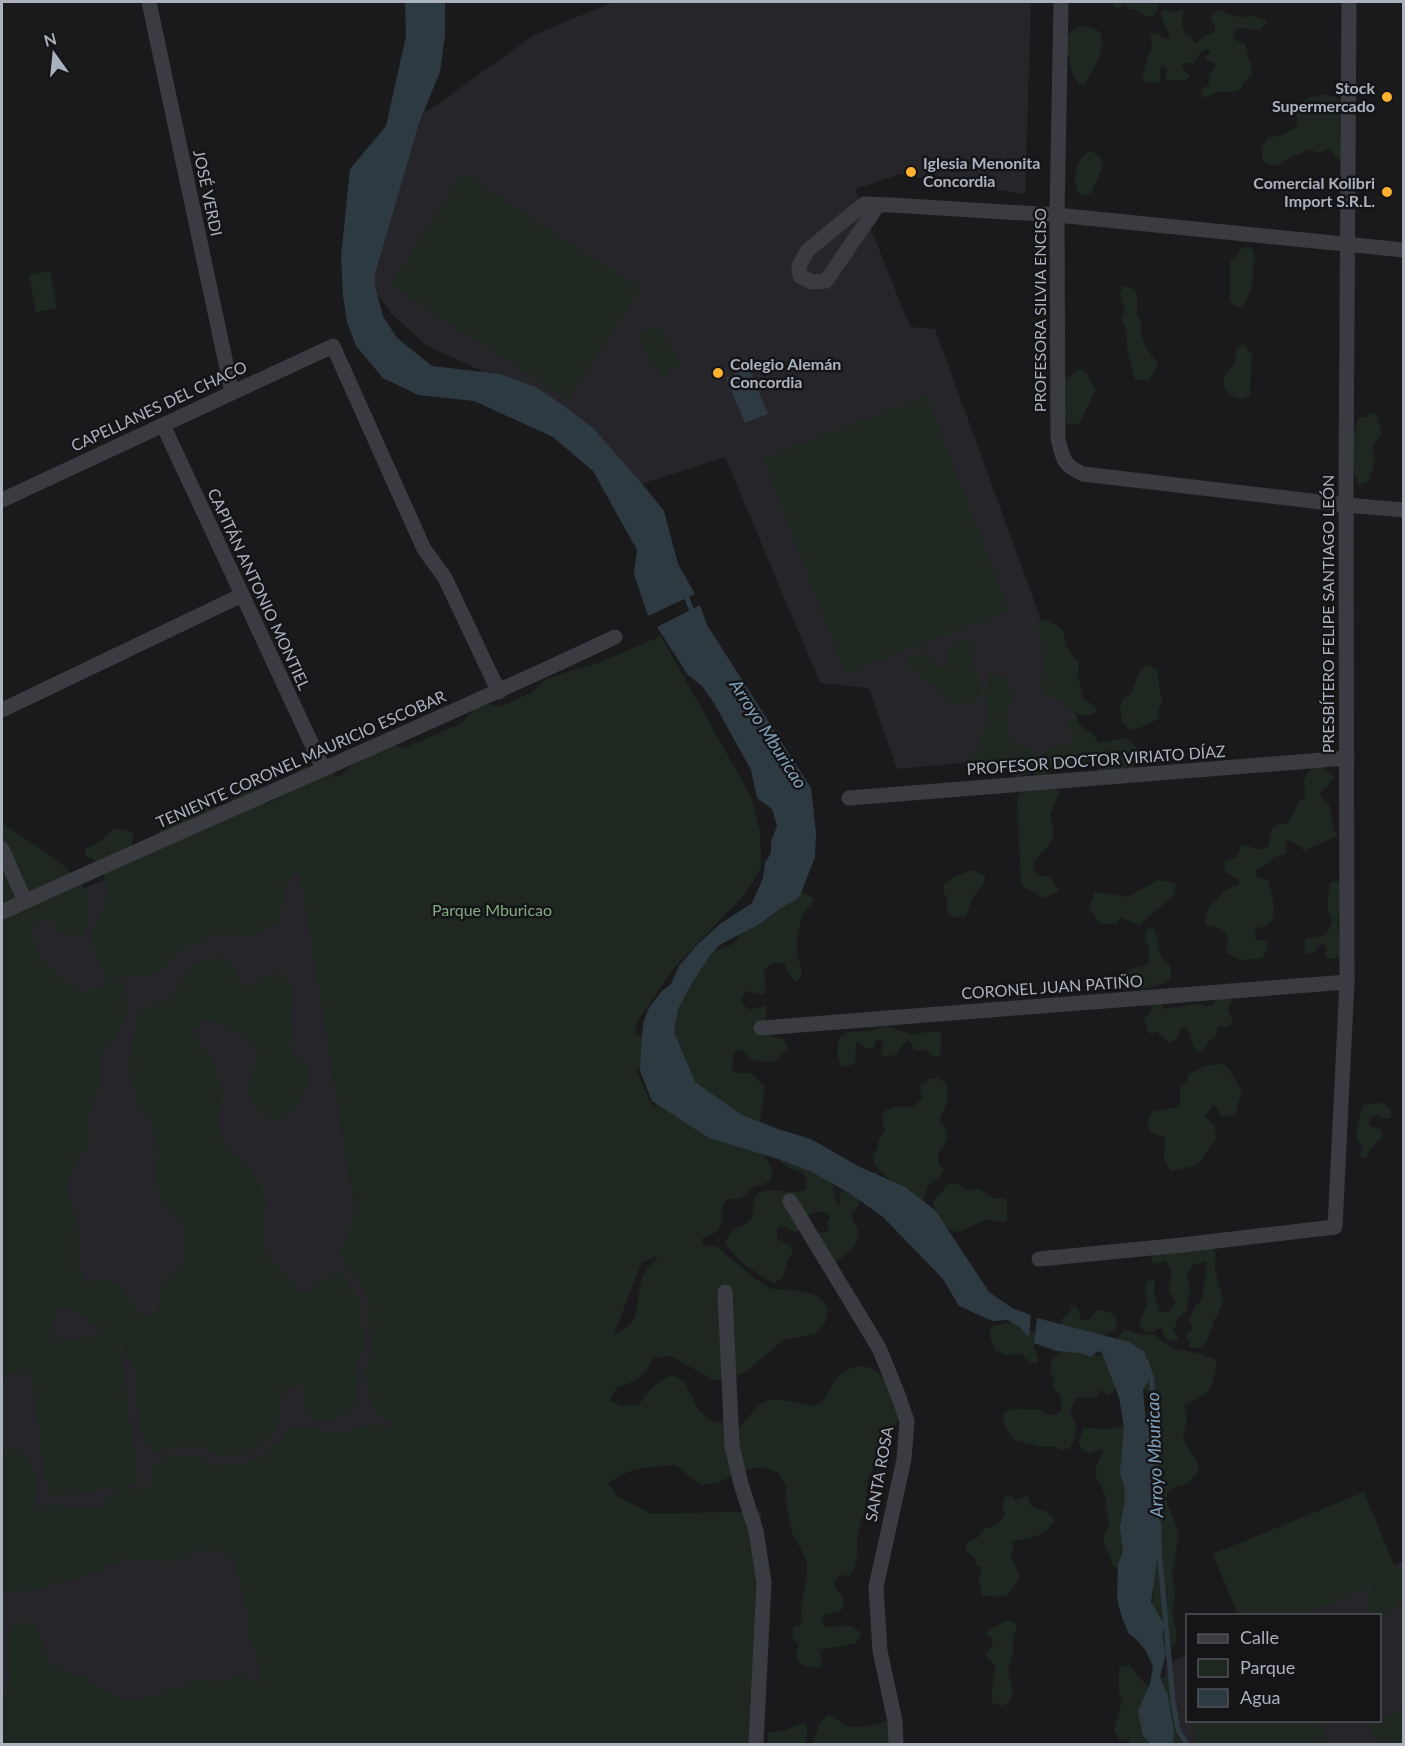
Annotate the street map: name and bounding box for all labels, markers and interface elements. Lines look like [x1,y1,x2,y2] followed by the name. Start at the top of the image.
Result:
[24,24,84,84] north arrow
[42,28,58,50] text: N
[1272,78,1375,115] place label: Stock Supermercado
[1380,90,1394,104] marker: Stock Supermercado
[190,148,227,238] street label: JOSÉ VERDI
[923,153,1040,190] place label: Iglesia Menonita Concordia
[904,165,918,179] marker: Iglesia Menonita Concordia
[1253,173,1375,210] place label: Comercial Kolibri Import S.R.L.
[1380,185,1394,199] marker: Comercial Kolibri Import S.R.L.
[1030,208,1049,412] street label: PROFESORA SILVIA ENCISO
[730,354,841,391] place label: Colegio Alemán Concordia
[68,356,250,455] street label: CAPELLANES DEL CHACO
[711,366,725,380] marker: Colegio Alemán Concordia
[1318,475,1337,753] street label: PRESBÍTERO FELIPE SANTIAGO LEÓN
[204,485,315,693] street label: CAPITÁN ANTONIO MONTIEL
[725,674,812,792] water label: Arroyo Mburicao
[153,686,449,831] street label: TENIENTE CORONEL MAURICIO ESCOBAR
[966,741,1226,778] street label: PROFESOR DOCTOR VIRIATO DÍAZ
[432,900,552,919] park label: Parque Mburicao
[961,971,1143,1002] street label: CORONEL JUAN PATIÑO
[1141,1392,1167,1519] water label: Arroyo Mburicao
[861,1425,896,1523] street label: SANTA ROSA
[1186,1614,1381,1722] legend
[1240,1626,1279,1648] text: Calle
[1240,1656,1295,1678] text: Parque
[1240,1686,1281,1708] text: Agua

